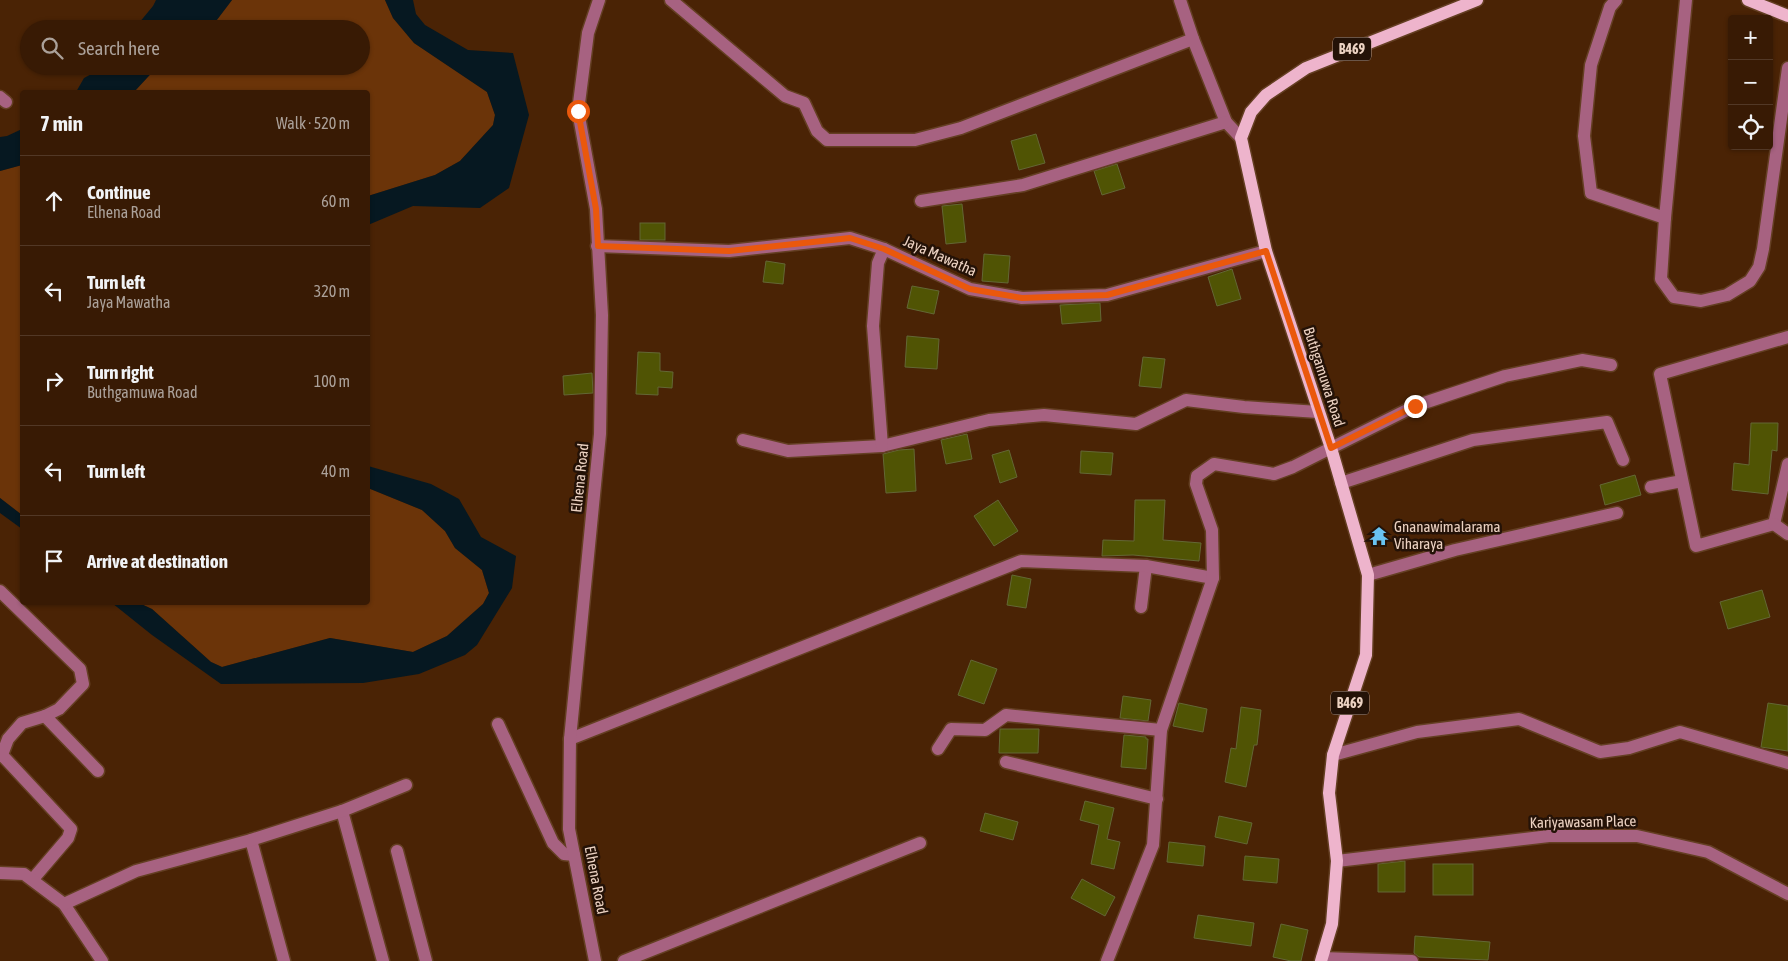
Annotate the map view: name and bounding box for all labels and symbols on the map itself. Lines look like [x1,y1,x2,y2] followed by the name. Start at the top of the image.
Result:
[1333,38,1371,61] road number: B469
[567,100,590,123] route start
[901,232,979,279] street label: Jaya Mawatha
[1300,325,1349,429] street label: Buthgamuwa Road
[1404,395,1427,418] route end
[567,443,592,513] street label: Elhena Road
[1394,518,1500,552] place label: Gnanawimalarama Viharaya
[1368,525,1390,547] temple icon: Gnanawimalarama Viharaya
[1331,691,1369,714] road number: B469
[1530,812,1637,831] street label: Kariyawasam Place
[582,844,611,916] street label: Elhena Road

